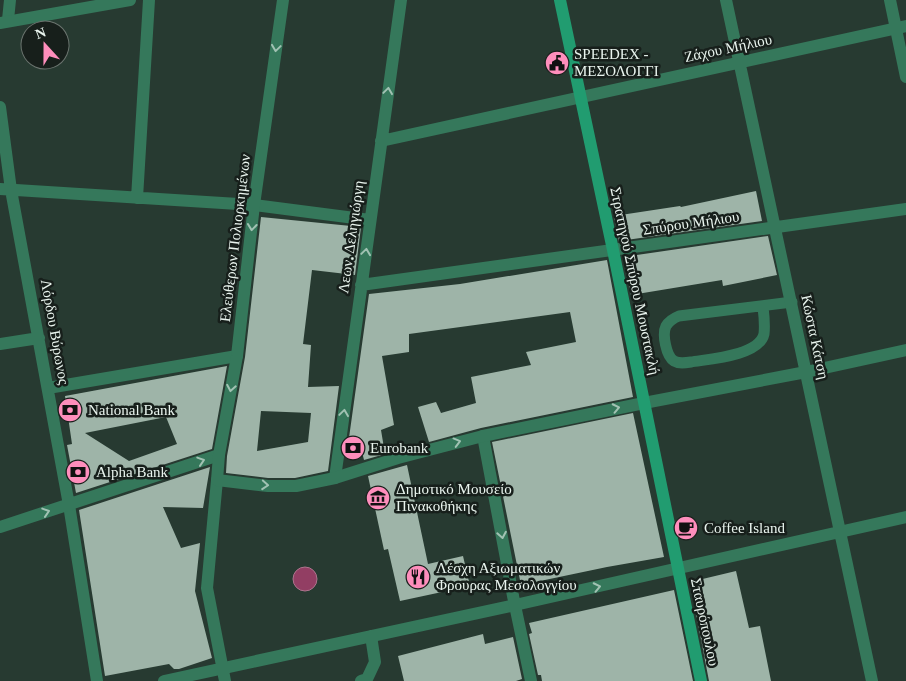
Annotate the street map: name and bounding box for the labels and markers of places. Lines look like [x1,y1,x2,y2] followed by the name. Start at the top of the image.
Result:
[574,46,659,79] place label: SPEEDEX - ΜΕΣΟΛΟΓΓΙ
[544,50,570,76] public building icon: SPEEDEX - ΜΕΣΟΛΟΓΓΙ
[57,397,83,423] bank icon: National Bank
[88,402,176,418] place label: National Bank
[340,435,366,461] bank icon: Eurobank
[370,440,429,456] place label: Eurobank
[65,459,91,485] bank icon: Alpha Bank
[96,464,169,480] place label: Alpha Bank
[396,481,512,514] place label: Δημοτικό Μουσείο Πινακοθήκης
[365,485,391,511] museum icon: Δημοτικό Μουσείο Πινακοθήκης
[673,515,699,541] cafe icon: Coffee Island
[704,520,785,536] place label: Coffee Island
[436,560,577,593] place label: Λέσχη Αξιωματικών Φρουρας Μεσολογγίου
[405,564,431,590] restaurant icon: Λέσχη Αξιωματικών Φρουρας Μεσολογγίου

